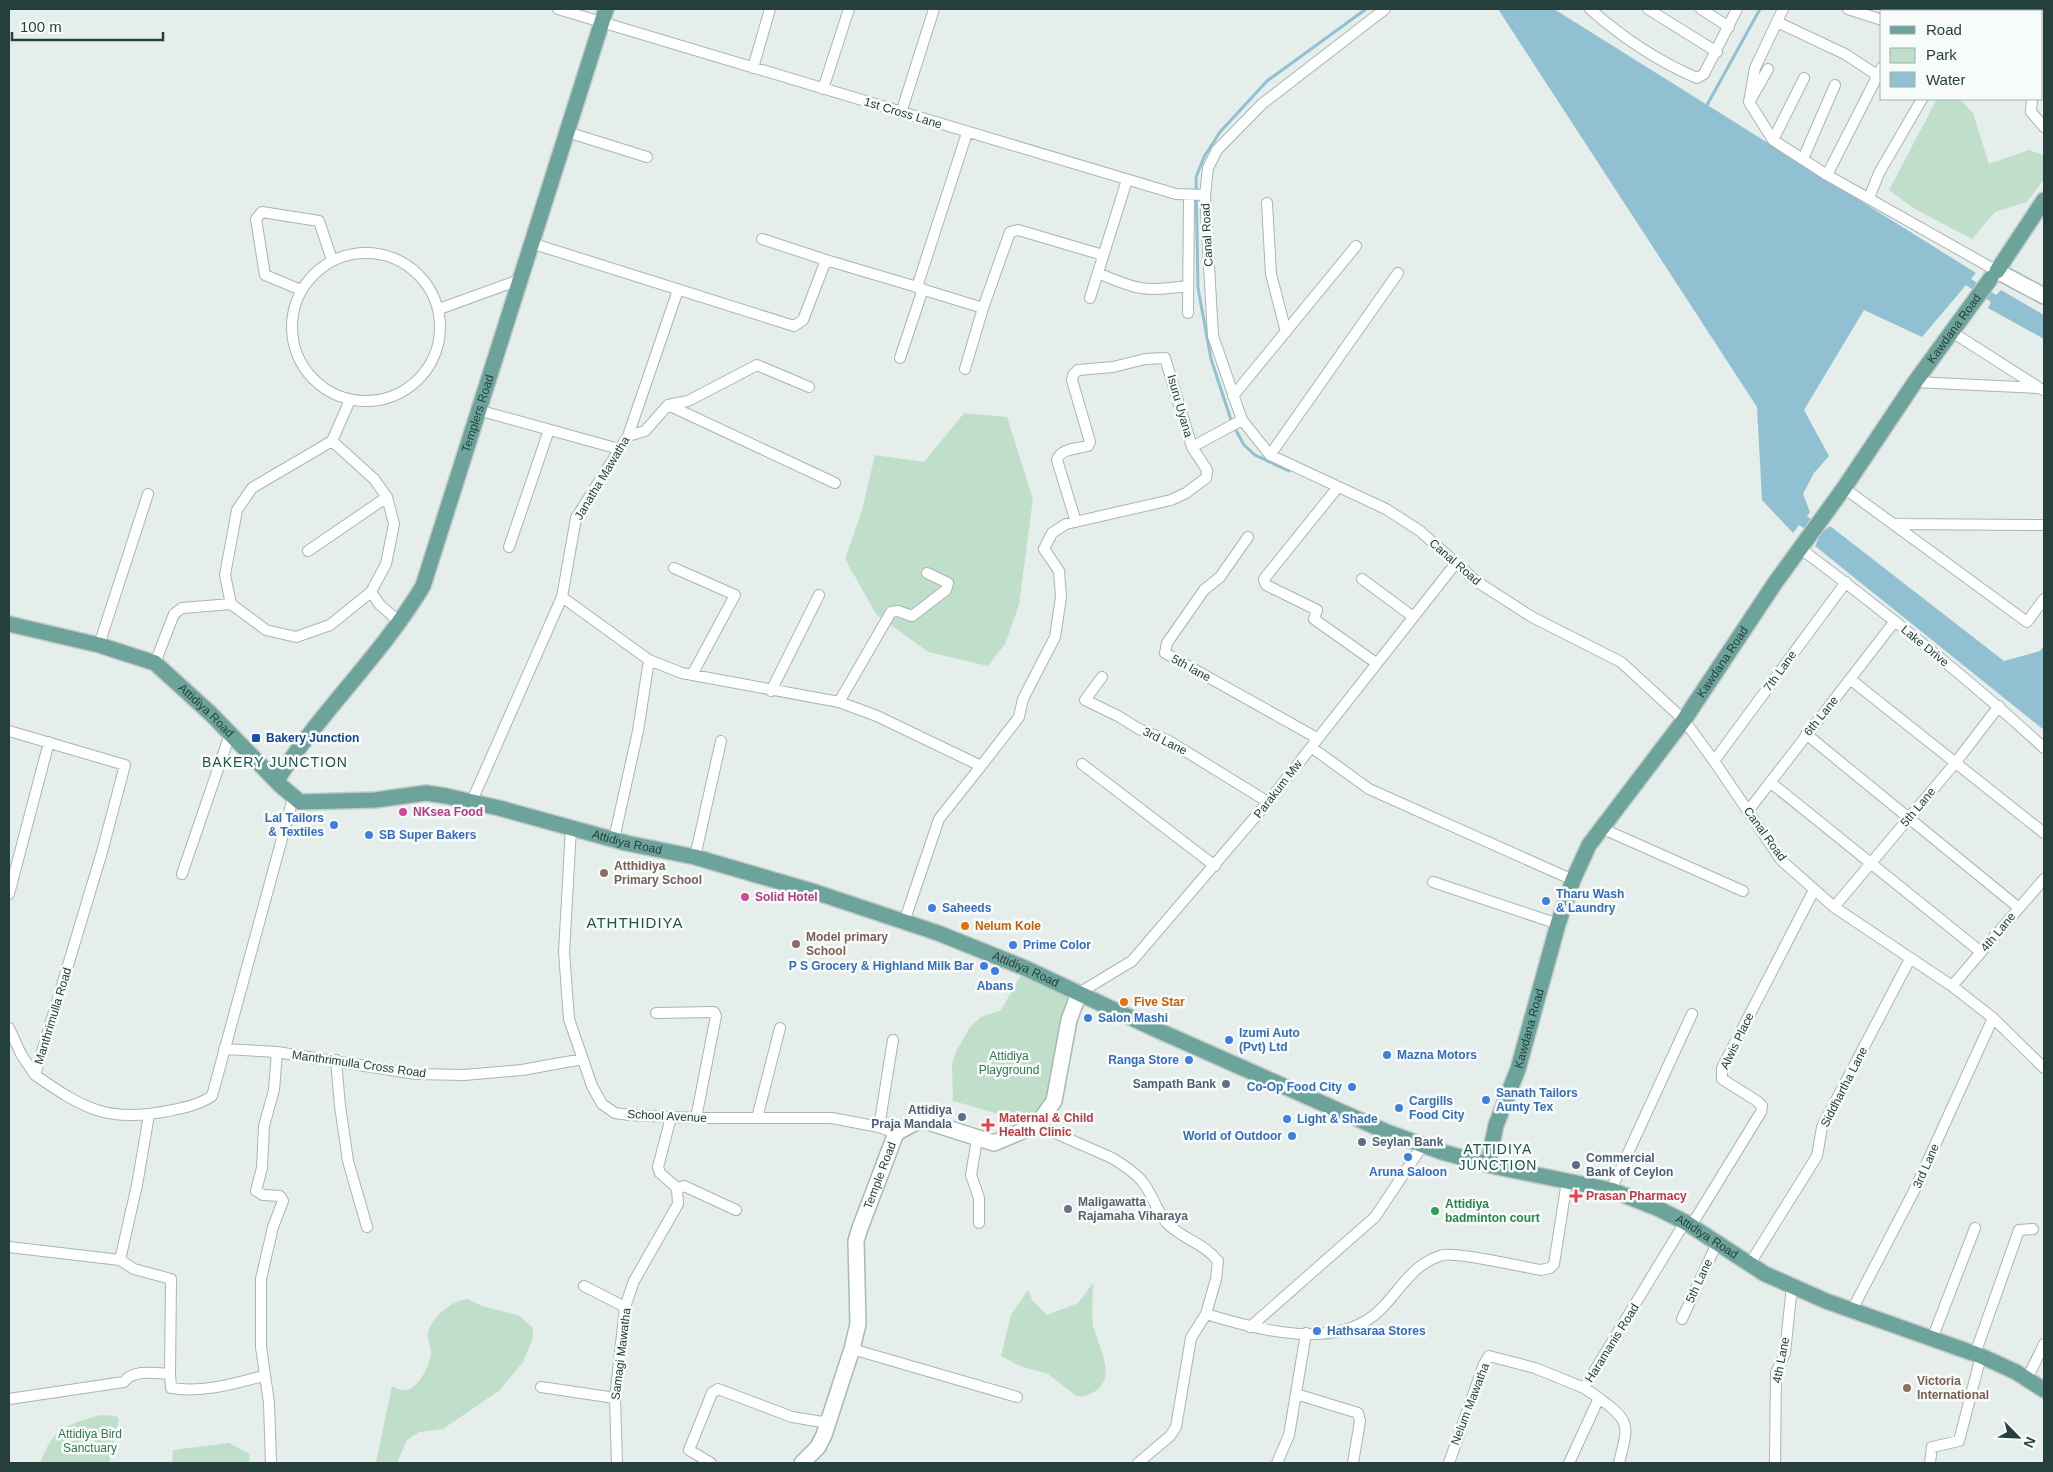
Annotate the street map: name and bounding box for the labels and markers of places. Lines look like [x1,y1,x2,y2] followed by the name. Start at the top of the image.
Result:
[266,731,359,745] place label: Bakery Junction
[250,732,262,744] marker: Bakery Junction
[413,805,483,819] place label: NKsea Food
[397,806,409,818] marker: NKsea Food
[265,811,324,839] place label: Lal Tailors & Textiles
[328,819,340,831] marker: Lal Tailors & Textiles
[379,828,477,842] place label: SB Super Bakers
[363,829,375,841] marker: SB Super Bakers
[614,859,702,887] place label: Atthidiya Primary School
[598,867,610,879] marker: Atthidiya Primary School
[1556,887,1624,915] place label: Tharu Wash & Laundry
[755,890,818,904] place label: Solid Hotel
[739,891,751,903] marker: Solid Hotel
[1540,895,1552,907] marker: Tharu Wash & Laundry
[942,901,992,915] place label: Saheeds
[926,902,938,914] marker: Saheeds
[975,919,1041,933] place label: Nelum Kole
[959,920,971,932] marker: Nelum Kole
[806,930,888,958] place label: Model primary School
[790,938,802,950] marker: Model primary School
[1023,938,1091,952] place label: Prime Color
[1007,939,1019,951] marker: Prime Color
[789,959,974,973] place label: P S Grocery & Highland Milk Bar
[978,960,990,972] marker: P S Grocery & Highland Milk Bar
[989,965,1001,977] marker: Abans
[977,979,1014,993] place label: Abans
[1134,995,1185,1009] place label: Five Star
[1118,996,1130,1008] marker: Five Star
[1098,1011,1168,1025] place label: Salon Mashi
[1082,1012,1094,1024] marker: Salon Mashi
[1239,1026,1300,1054] place label: Izumi Auto (Pvt) Ltd
[1223,1034,1235,1046] marker: Izumi Auto (Pvt) Ltd
[1397,1048,1477,1062] place label: Mazna Motors
[1381,1049,1393,1061] marker: Mazna Motors
[1108,1053,1179,1067] place label: Ranga Store
[1183,1054,1195,1066] marker: Ranga Store
[1133,1077,1216,1091] place label: Sampath Bank
[1220,1078,1232,1090] marker: Sampath Bank
[1247,1080,1342,1094] place label: Co-Op Food City
[1346,1081,1358,1093] marker: Co-Op Food City
[1496,1086,1578,1114] place label: Sanath Tailors Aunty Tex
[1409,1094,1465,1122] place label: Cargills Food City
[1480,1094,1492,1106] marker: Sanath Tailors Aunty Tex
[1393,1102,1405,1114] marker: Cargills Food City
[871,1103,952,1131] place label: Attidiya Praja Mandala
[956,1111,968,1123] marker: Attidiya Praja Mandala
[999,1111,1094,1139] place label: Maternal & Child Health Clinic
[1297,1112,1378,1126] place label: Light & Shade
[1281,1113,1293,1125] marker: Light & Shade
[981,1118,995,1132] marker: Maternal & Child Health Clinic
[1183,1129,1282,1143] place label: World of Outdoor
[1286,1130,1298,1142] marker: World of Outdoor
[1372,1135,1444,1149] place label: Seylan Bank
[1356,1136,1368,1148] marker: Seylan Bank
[1402,1151,1414,1163] marker: Aruna Saloon
[1586,1151,1673,1179] place label: Commercial Bank of Ceylon
[1570,1159,1582,1171] marker: Commercial Bank of Ceylon
[1369,1165,1447,1179] place label: Aruna Saloon
[1586,1189,1687,1203] place label: Prasan Pharmacy
[1570,1190,1582,1202] marker: Prasan Pharmacy
[1078,1195,1188,1223] place label: Maligawatta Rajamaha Viharaya
[1445,1197,1540,1225] place label: Attidiya badminton court
[1062,1203,1074,1215] marker: Maligawatta Rajamaha Viharaya
[1429,1205,1441,1217] marker: Attidiya badminton court
[1327,1324,1426,1338] place label: Hathsaraa Stores
[1311,1325,1323,1337] marker: Hathsaraa Stores
[1917,1374,1989,1402] place label: Victoria International
[1901,1382,1913,1394] marker: Victoria International

